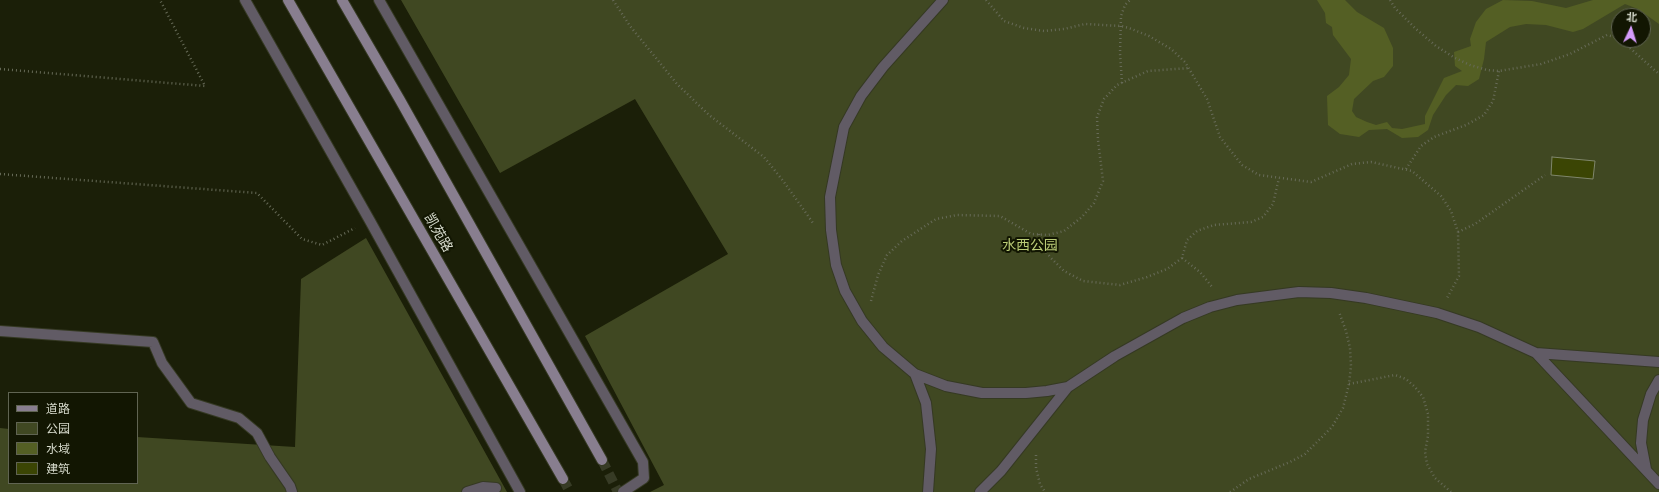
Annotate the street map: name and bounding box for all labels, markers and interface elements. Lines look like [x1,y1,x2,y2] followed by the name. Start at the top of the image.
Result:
[1611,8,1651,48] north arrow
[1626,9,1638,24] text: 北
[420,211,456,255] street label: 凯苑路
[1002,238,1058,254] park label: 水西公园
[8,392,138,484] legend
[46,400,70,417] text: 道路
[46,420,70,437] text: 公园
[46,440,70,457] text: 水域
[46,460,70,477] text: 建筑

